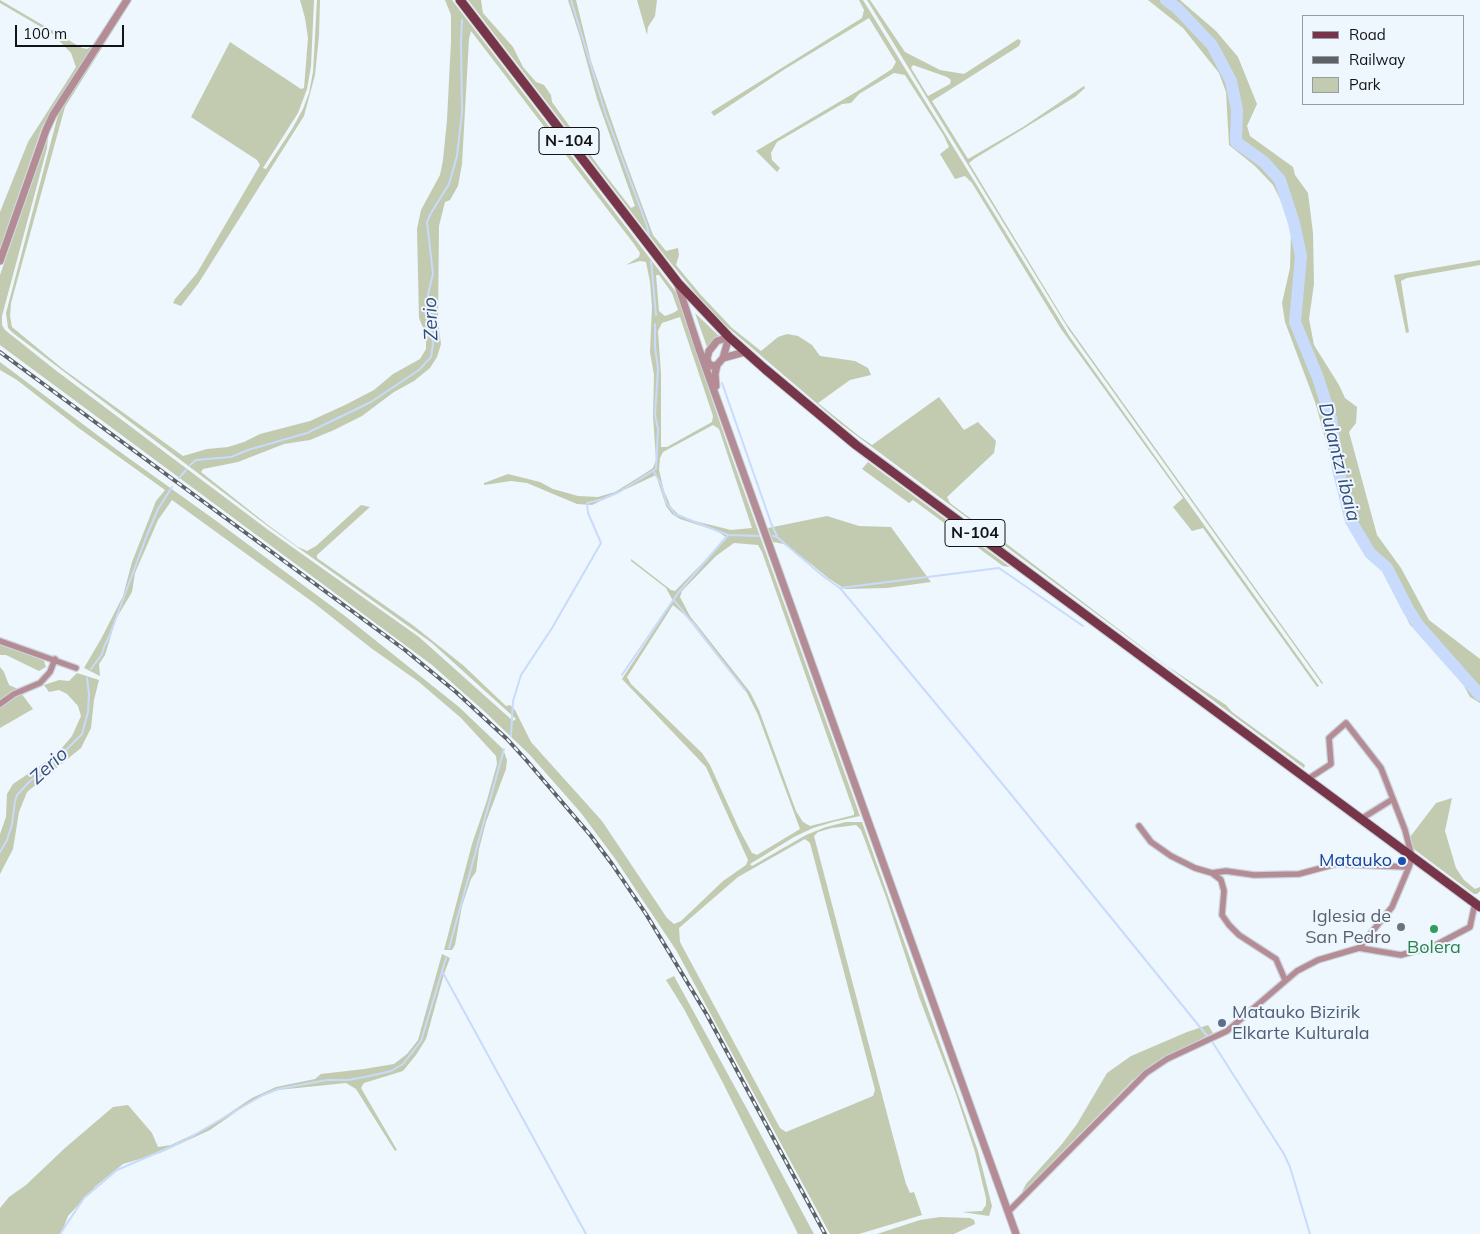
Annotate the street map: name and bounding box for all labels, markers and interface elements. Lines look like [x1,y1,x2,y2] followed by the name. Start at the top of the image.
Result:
[18,15,126,47] scale bar
[1302,15,1465,105] legend
[23,24,67,43] text: 100 m
[1349,25,1386,44] text: Road
[1349,50,1405,69] text: Railway
[1349,75,1381,94] text: Park
[539,128,599,154] road number: N-104
[419,297,443,341] water label: Zerio
[1313,400,1365,524] water label: Dulantzi ibaia
[945,520,1005,546] road number: N-104
[25,743,73,789] water label: Zerio
[1319,850,1392,872] place label: Matauko
[1396,855,1408,867] marker: Matauko
[1305,906,1391,949] place label: Iglesia de San Pedro
[1395,921,1407,933] marker: Iglesia de San Pedro
[1428,923,1440,935] marker: Bolera
[1407,937,1461,959] place label: Bolera
[1232,1002,1369,1044] place label: Matauko Bizirik Elkarte Kulturala
[1216,1017,1228,1029] marker: Matauko Bizirik Elkarte Kulturala

